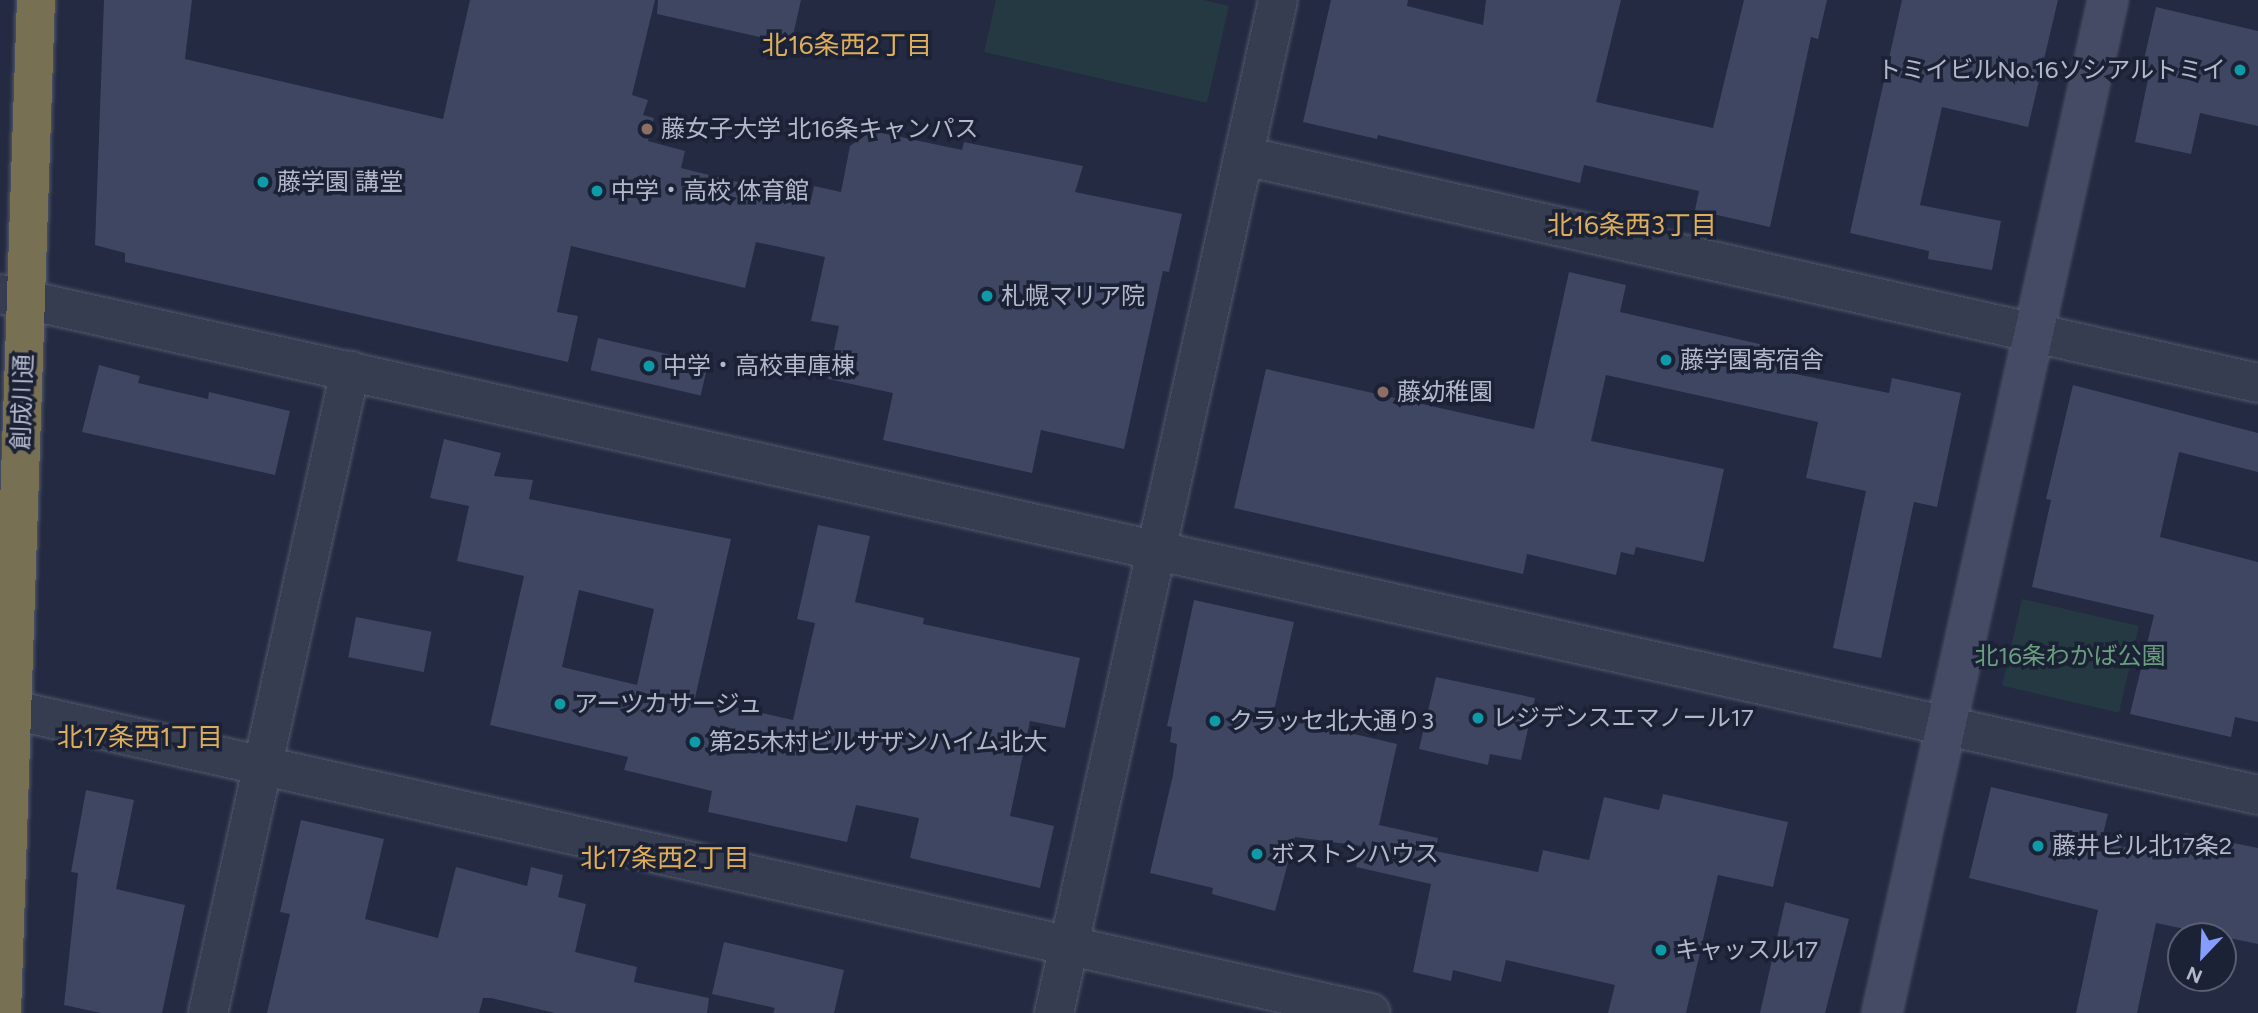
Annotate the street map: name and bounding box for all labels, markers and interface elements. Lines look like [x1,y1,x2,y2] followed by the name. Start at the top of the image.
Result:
[762,30,932,62] district label: 北16条西2丁目
[1877,56,2226,84] place label: トミイビルNo.16ソシアルトミイ
[2232,62,2248,78] marker: トミイビルNo.16ソシアルトミイ
[661,115,978,143] place label: 藤女子大学 北16条キャンパス
[639,121,655,137] marker: 藤女子大学 北16条キャンパス
[277,168,403,196] place label: 藤学園 講堂
[255,174,271,190] marker: 藤学園 講堂
[611,177,809,205] place label: 中学・高校 体育館
[589,183,605,199] marker: 中学・高校 体育館
[1547,210,1717,242] district label: 北16条西3丁目
[1001,282,1145,310] place label: 札幌マリア院
[979,288,995,304] marker: 札幌マリア院
[1680,346,1824,374] place label: 藤学園寄宿舎
[663,352,855,380] place label: 中学・高校車庫棟
[1658,352,1674,368] marker: 藤学園寄宿舎
[6,354,38,450] street label: 創成川通
[641,358,657,374] marker: 中学・高校車庫棟
[1397,378,1493,406] place label: 藤幼稚園
[1375,384,1391,400] marker: 藤幼稚園
[1974,642,2166,670] park label: 北16条わかば公園
[574,690,765,718] place label: アーツカサージュ
[552,696,568,712] marker: アーツカサージュ
[1492,704,1755,732] place label: レジデンスエマノール17
[1229,707,1434,735] place label: クラッセ北大通り3
[1470,710,1486,726] marker: レジデンスエマノール17
[1207,713,1223,729] marker: クラッセ北大通り3
[57,722,223,754] district label: 北17条西1丁目
[709,728,1048,756] place label: 第25木村ビルサザンハイム北大
[687,734,703,750] marker: 第25木村ビルサザンハイム北大
[2052,832,2232,860] place label: 藤井ビル北17条2
[2030,838,2046,854] marker: 藤井ビル北17条2
[1271,840,1439,868] place label: ボストンハウス
[580,843,750,875] district label: 北17条西2丁目
[1249,846,1265,862] marker: ボストンハウス
[2167,922,2237,992] north arrow
[1675,936,1818,964] place label: キャッスル17
[1653,942,1669,958] marker: キャッスル17
[2183,961,2206,988] text: N

